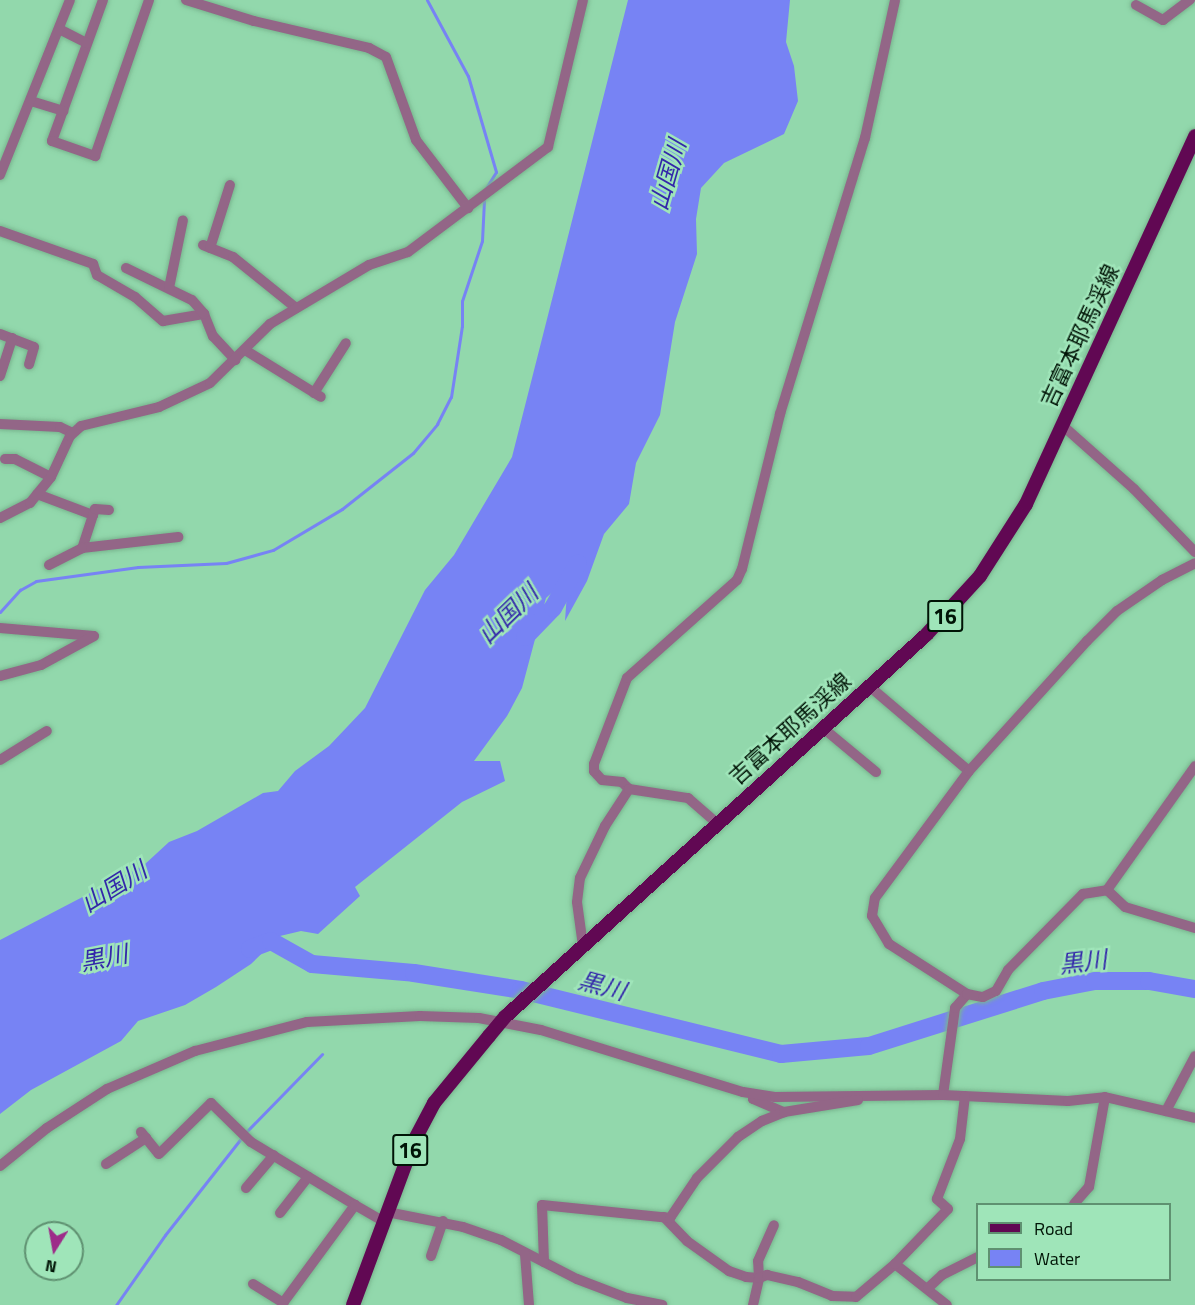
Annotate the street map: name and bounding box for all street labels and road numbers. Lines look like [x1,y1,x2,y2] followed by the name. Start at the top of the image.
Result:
[1035,261,1125,411] street label: 吉富本耶馬渓線
[927,598,963,634] road number: 16
[724,668,856,790] street label: 吉富本耶馬渓線
[392,1132,428,1168] road number: 16

